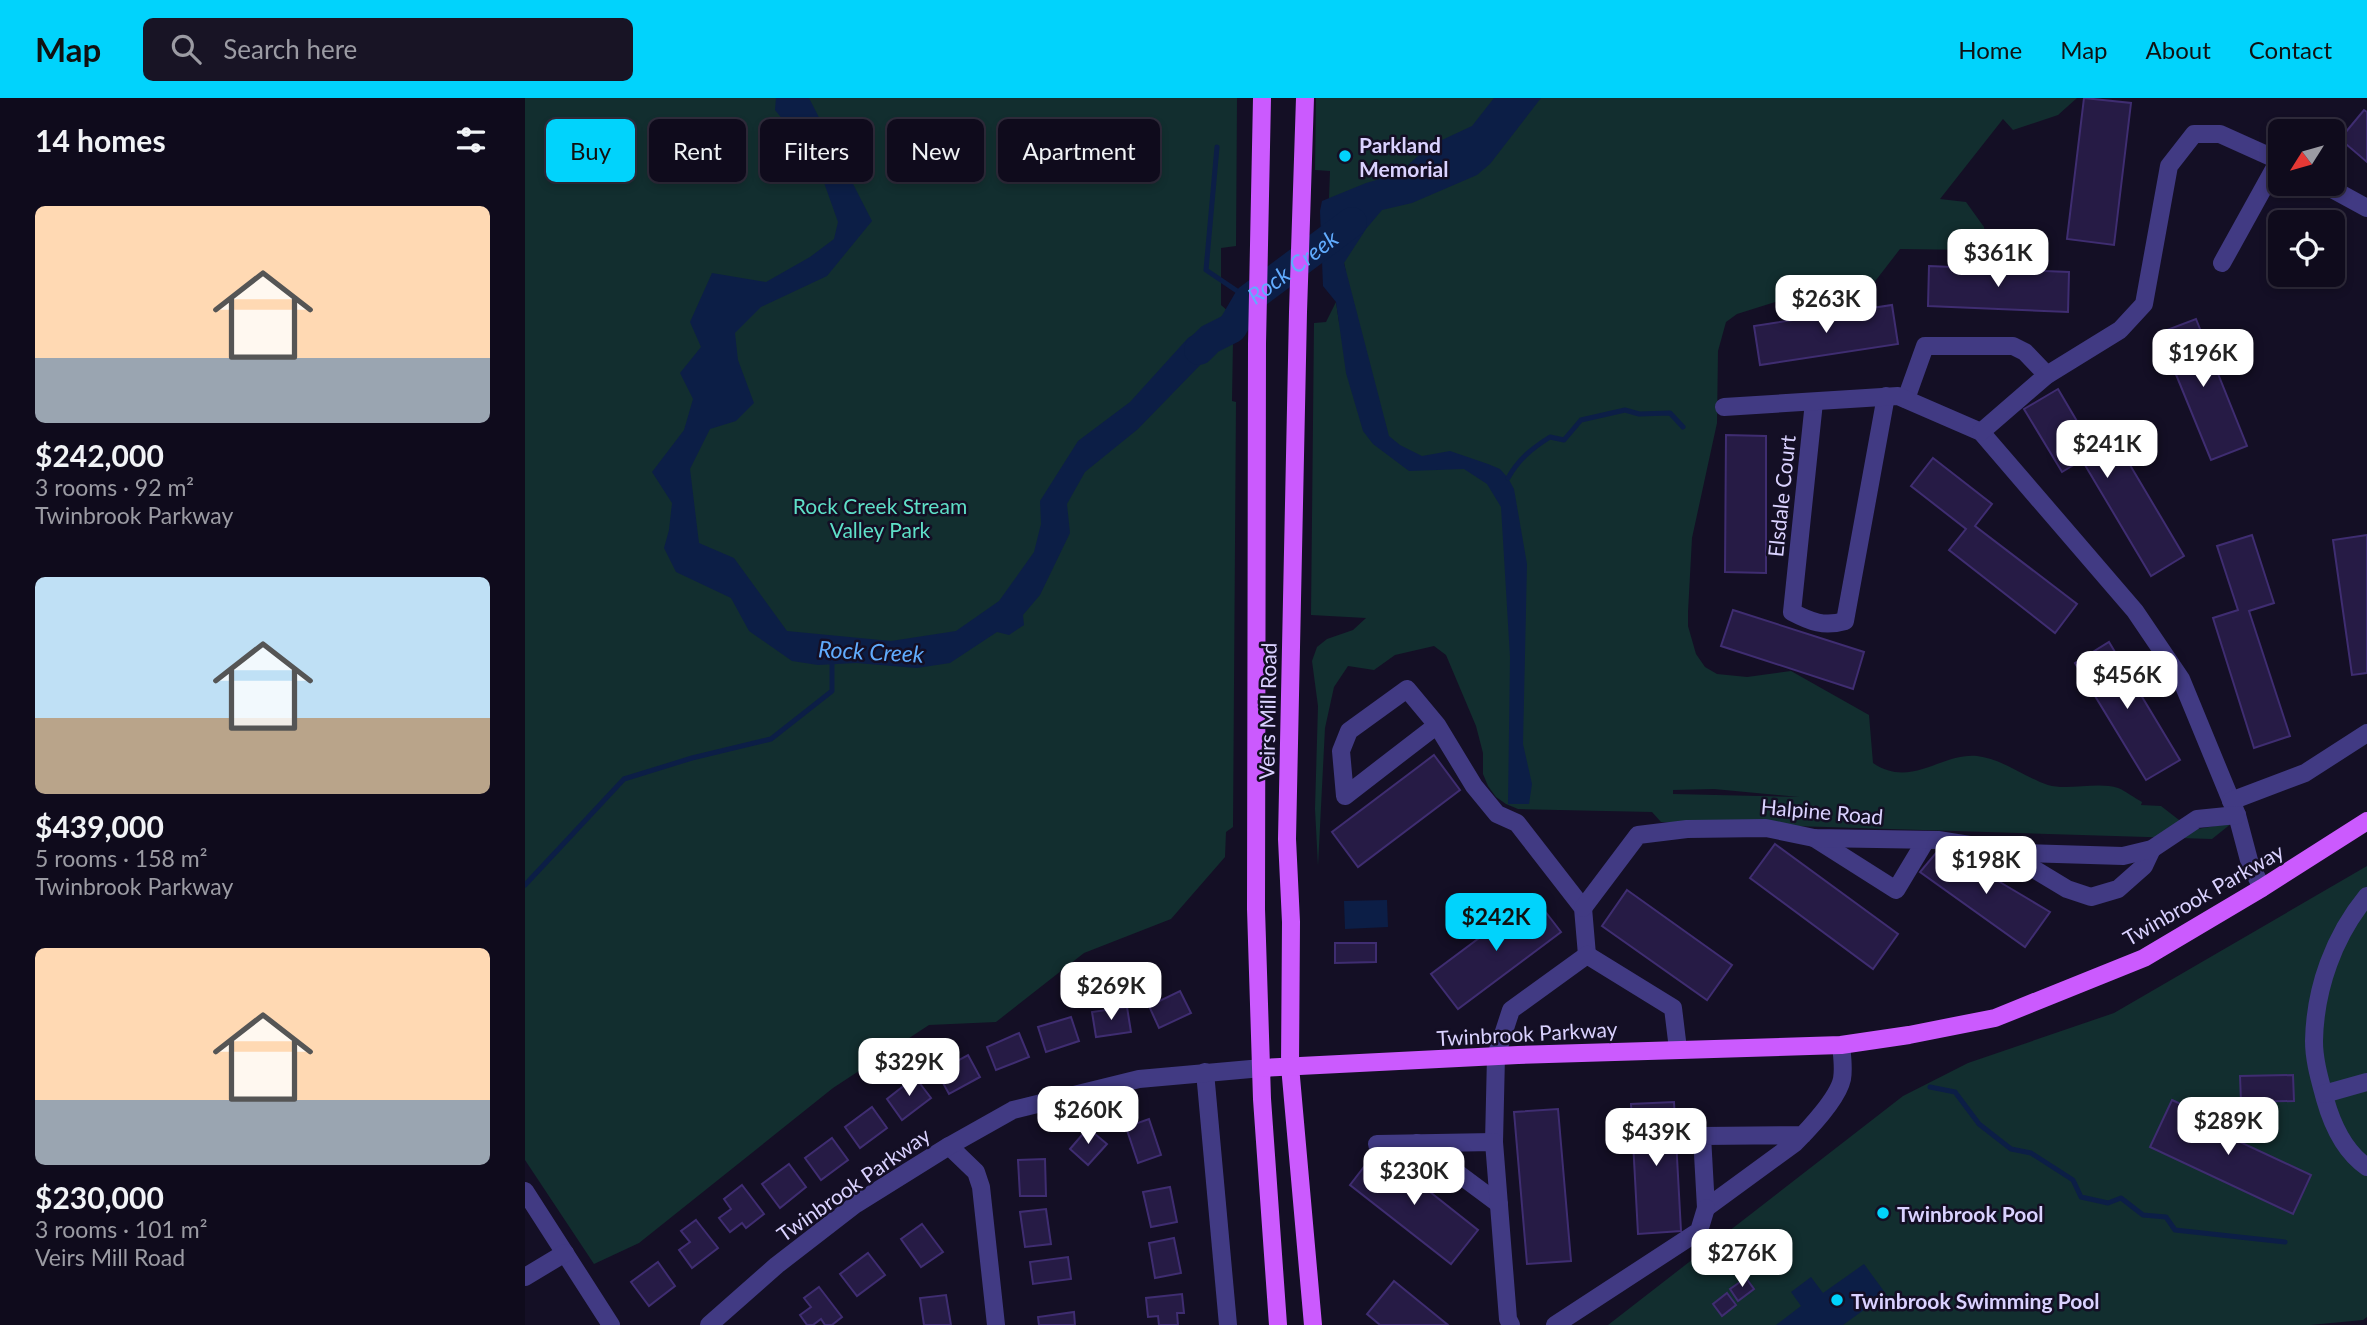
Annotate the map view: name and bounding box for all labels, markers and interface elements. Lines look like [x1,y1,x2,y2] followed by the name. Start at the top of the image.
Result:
[143,18,633,81] search box
[35,29,101,69] text: Map
[167,30,205,68] icon: search
[223,33,357,65] text: Search here
[1958,35,2022,64] text: Home
[2060,35,2108,64] text: Map
[2146,35,2211,64] text: About
[2249,35,2332,64] text: Contact
[546,119,635,182] chip: Buy
[649,119,746,182] chip: Rent
[760,119,873,182] chip: Filters
[887,119,984,182] chip: New
[998,119,1160,182] chip: Apartment
[2268,119,2345,196] north arrow
[2268,119,2345,287] map controls
[452,121,490,159] icon: filters
[35,122,166,158] text: 14 homes
[1359,132,1448,181] place label: Parkland Memorial
[1337,148,1353,164] marker: Parkland Memorial
[2268,210,2345,287] button: locate
[1242,223,1344,309] water label: Rock Creek
[1949,230,2047,289] pin: $361K
[1963,238,2033,266] text: $361K
[200,252,326,378] icon: home
[1777,275,1875,335] pin: $263K
[1791,284,1861,312] text: $263K
[2154,330,2252,389] pin: $196K
[2168,338,2238,366] text: $196K
[2058,420,2156,480] pin: $241K
[2072,429,2142,457] text: $241K
[1762,433,1800,558] street label: Elsdale Court
[35,437,164,473] text: $242,000
[35,473,194,501] text: 3 rooms · 92 m²
[793,493,967,542] park label: Rock Creek Stream Valley Park
[35,501,233,529] text: Twinbrook Parkway
[200,623,326,749] icon: home
[817,634,926,668] water label: Rock Creek
[1253,642,1281,780] street label: Veirs Mill Road
[2078,652,2176,711] pin: $456K
[2092,660,2162,688] text: $456K
[1760,793,1884,829] street label: Halpine Road
[35,808,164,844] text: $439,000
[1937,836,2035,896] pin: $198K
[2118,838,2288,950] street label: Twinbrook Parkway
[35,844,207,872] text: 5 rooms · 158 m²
[1951,845,2021,873] text: $198K
[35,872,233,900] text: Twinbrook Parkway
[1447,894,1545,953] pin: $242K
[1461,902,1531,930] text: $242K
[1062,962,1160,1022] pin: $269K
[1076,971,1146,999] text: $269K
[200,994,326,1120] icon: home
[1436,1016,1618,1050] street label: Twinbrook Parkway
[860,1038,958,1098] pin: $329K
[874,1047,944,1075] text: $329K
[1039,1086,1137,1146] pin: $260K
[1053,1095,1123,1123] text: $260K
[2179,1098,2277,1157] pin: $289K
[2193,1106,2263,1134] text: $289K
[1607,1108,1705,1168] pin: $439K
[1621,1117,1691,1145] text: $439K
[772,1122,934,1246] street label: Twinbrook Parkway
[1365,1148,1463,1207] pin: $230K
[1379,1156,1449,1184] text: $230K
[35,1179,164,1215] text: $230,000
[1897,1201,2044,1226] place label: Twinbrook Pool
[1875,1205,1891,1221] marker: Twinbrook Pool
[35,1215,207,1243] text: 3 rooms · 101 m²
[1693,1230,1791,1289] pin: $276K
[1707,1238,1777,1266] text: $276K
[35,1243,185,1271] text: Veirs Mill Road
[1851,1288,2100,1313] place label: Twinbrook Swimming Pool
[1829,1292,1845,1308] marker: Twinbrook Swimming Pool

